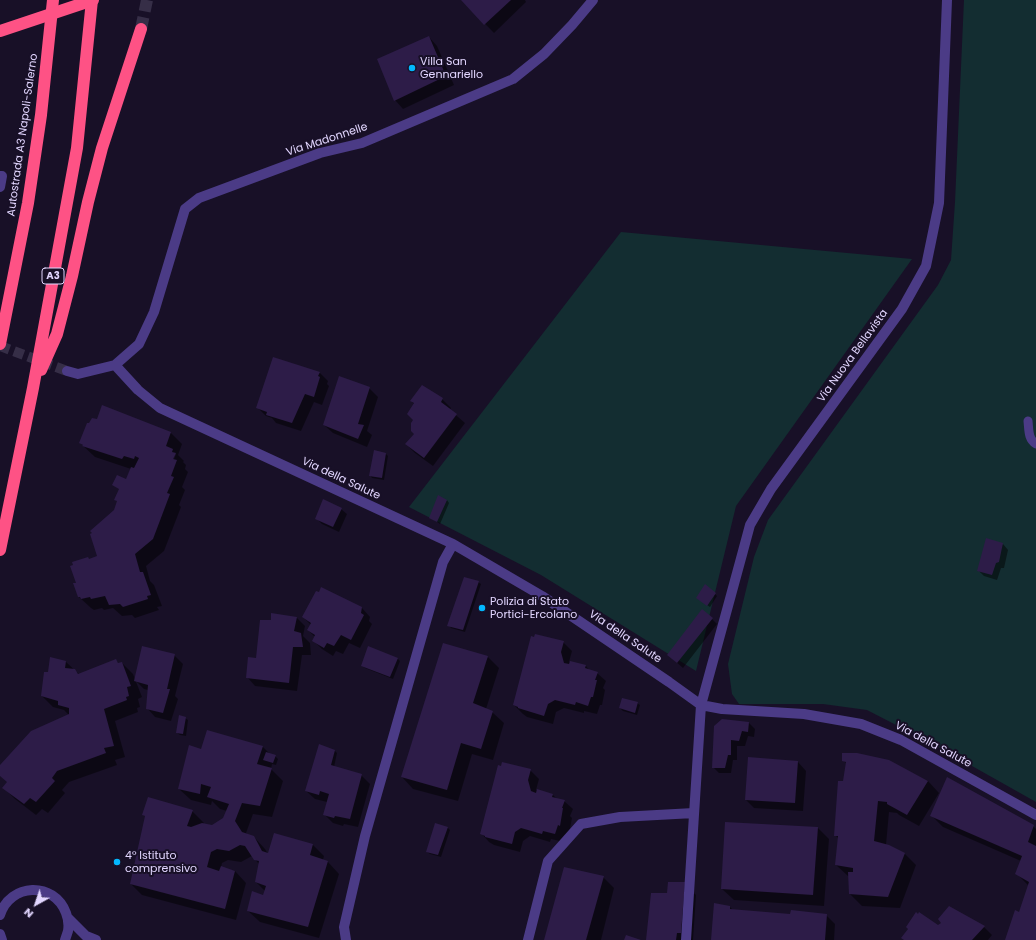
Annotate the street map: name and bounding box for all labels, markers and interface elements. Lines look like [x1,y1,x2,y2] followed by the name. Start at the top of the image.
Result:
[5,53,41,217] street label: Autostrada A3 Napoli-Salerno
[420,55,483,81] place label: Villa San Gennariello
[407,63,417,73] marker: Villa San Gennariello
[285,121,369,159] street label: Via Madonnelle
[42,268,64,284] road number: A3
[815,307,891,405] street label: Via Nuova Bellavista
[300,455,382,503] street label: Via della Salute
[490,595,577,621] place label: Polizia di Stato Portici-Ercolano
[477,603,487,613] marker: Polizia di Stato Portici-Ercolano
[586,608,664,666] street label: Via della Salute
[892,719,974,771] street label: Via della Salute
[125,849,197,875] place label: 4° Istituto comprensivo
[112,857,122,867] marker: 4° Istituto comprensivo
[16,884,56,924] north arrow
[20,904,37,922] text: N

